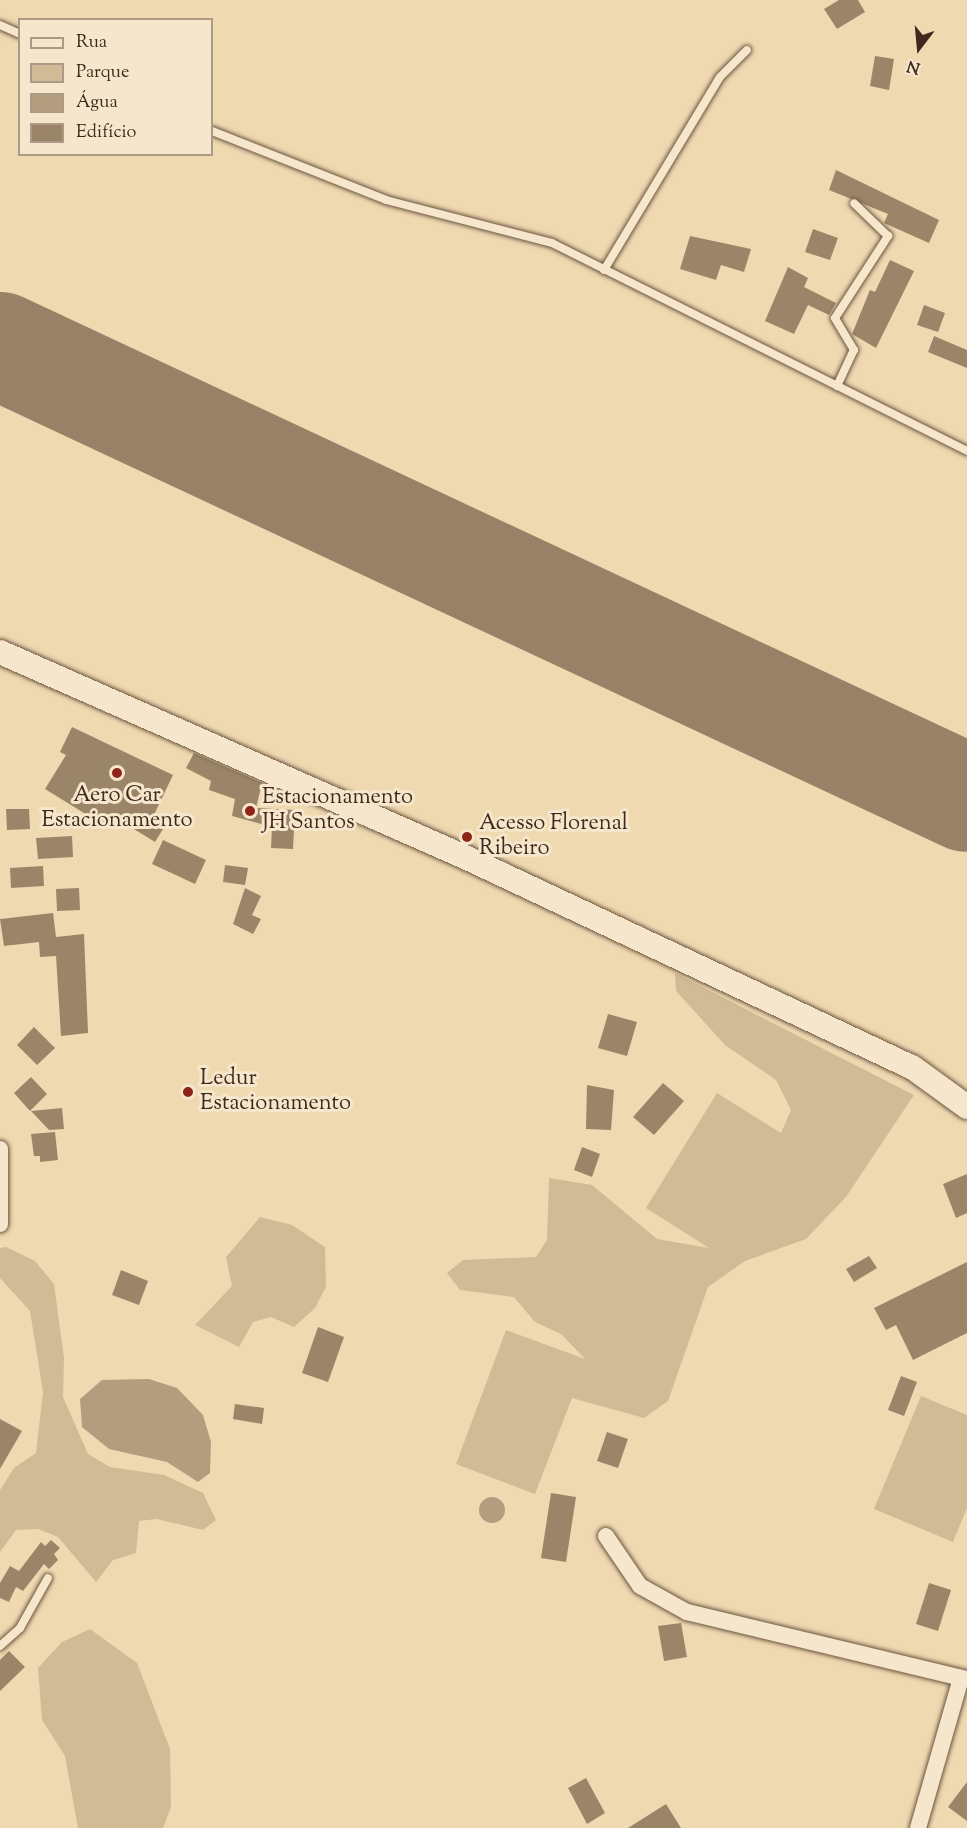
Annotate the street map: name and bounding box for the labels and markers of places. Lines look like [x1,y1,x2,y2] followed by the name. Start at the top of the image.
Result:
[110,766,124,780] marker: Aero Car Estacionamento
[41,783,193,834] place label: Aero Car Estacionamento
[262,785,413,836] place label: Estacionamento JH Santos
[243,804,257,818] marker: Estacionamento JH Santos
[479,811,628,862] place label: Acesso Florenal Ribeiro
[460,830,474,844] marker: Acesso Florenal Ribeiro
[200,1066,351,1118] place label: Ledur Estacionamento
[181,1085,195,1099] marker: Ledur Estacionamento

